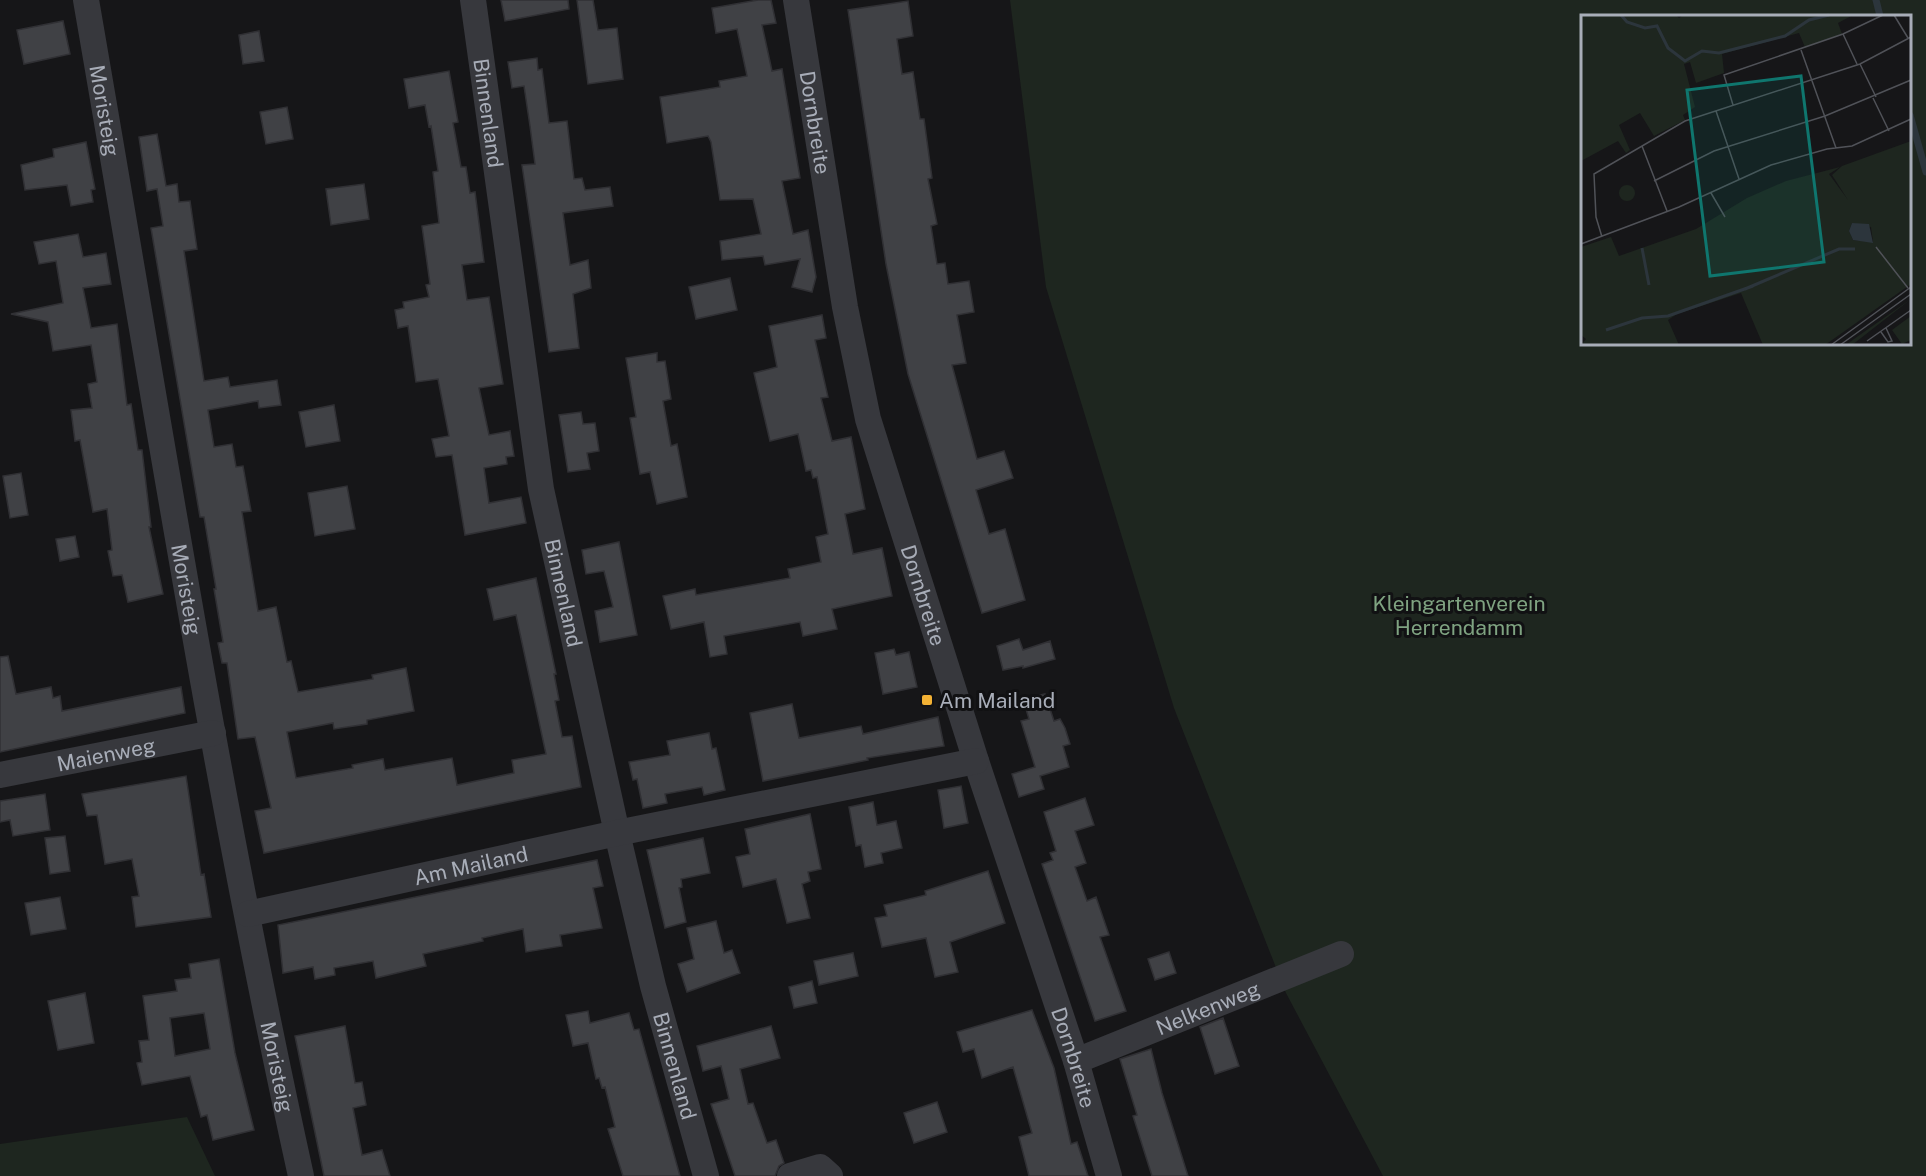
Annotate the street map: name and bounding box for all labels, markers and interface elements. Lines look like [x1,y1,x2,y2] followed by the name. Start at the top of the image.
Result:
[1581,15,1911,345] inset map
[469,57,509,169] street label: Binnenland
[85,63,125,158] street label: Moristeig
[795,69,836,176] street label: Dornbreite
[540,536,588,649] street label: Binnenland
[167,542,207,637] street label: Moristeig
[896,542,951,649] street label: Dornbreite
[1373,591,1546,640] park label: Kleingartenverein Herrendamm
[939,688,1055,713] place label: Am Mailand
[920,693,934,707] marker: Am Mailand
[54,732,157,776] street label: Maienweg
[411,840,530,890] street label: Am Mailand
[1152,976,1263,1040] street label: Nelkenweg
[1046,1004,1101,1111] street label: Dornbreite
[648,1009,702,1122] street label: Binnenland
[256,1019,299,1115] street label: Moristeig

